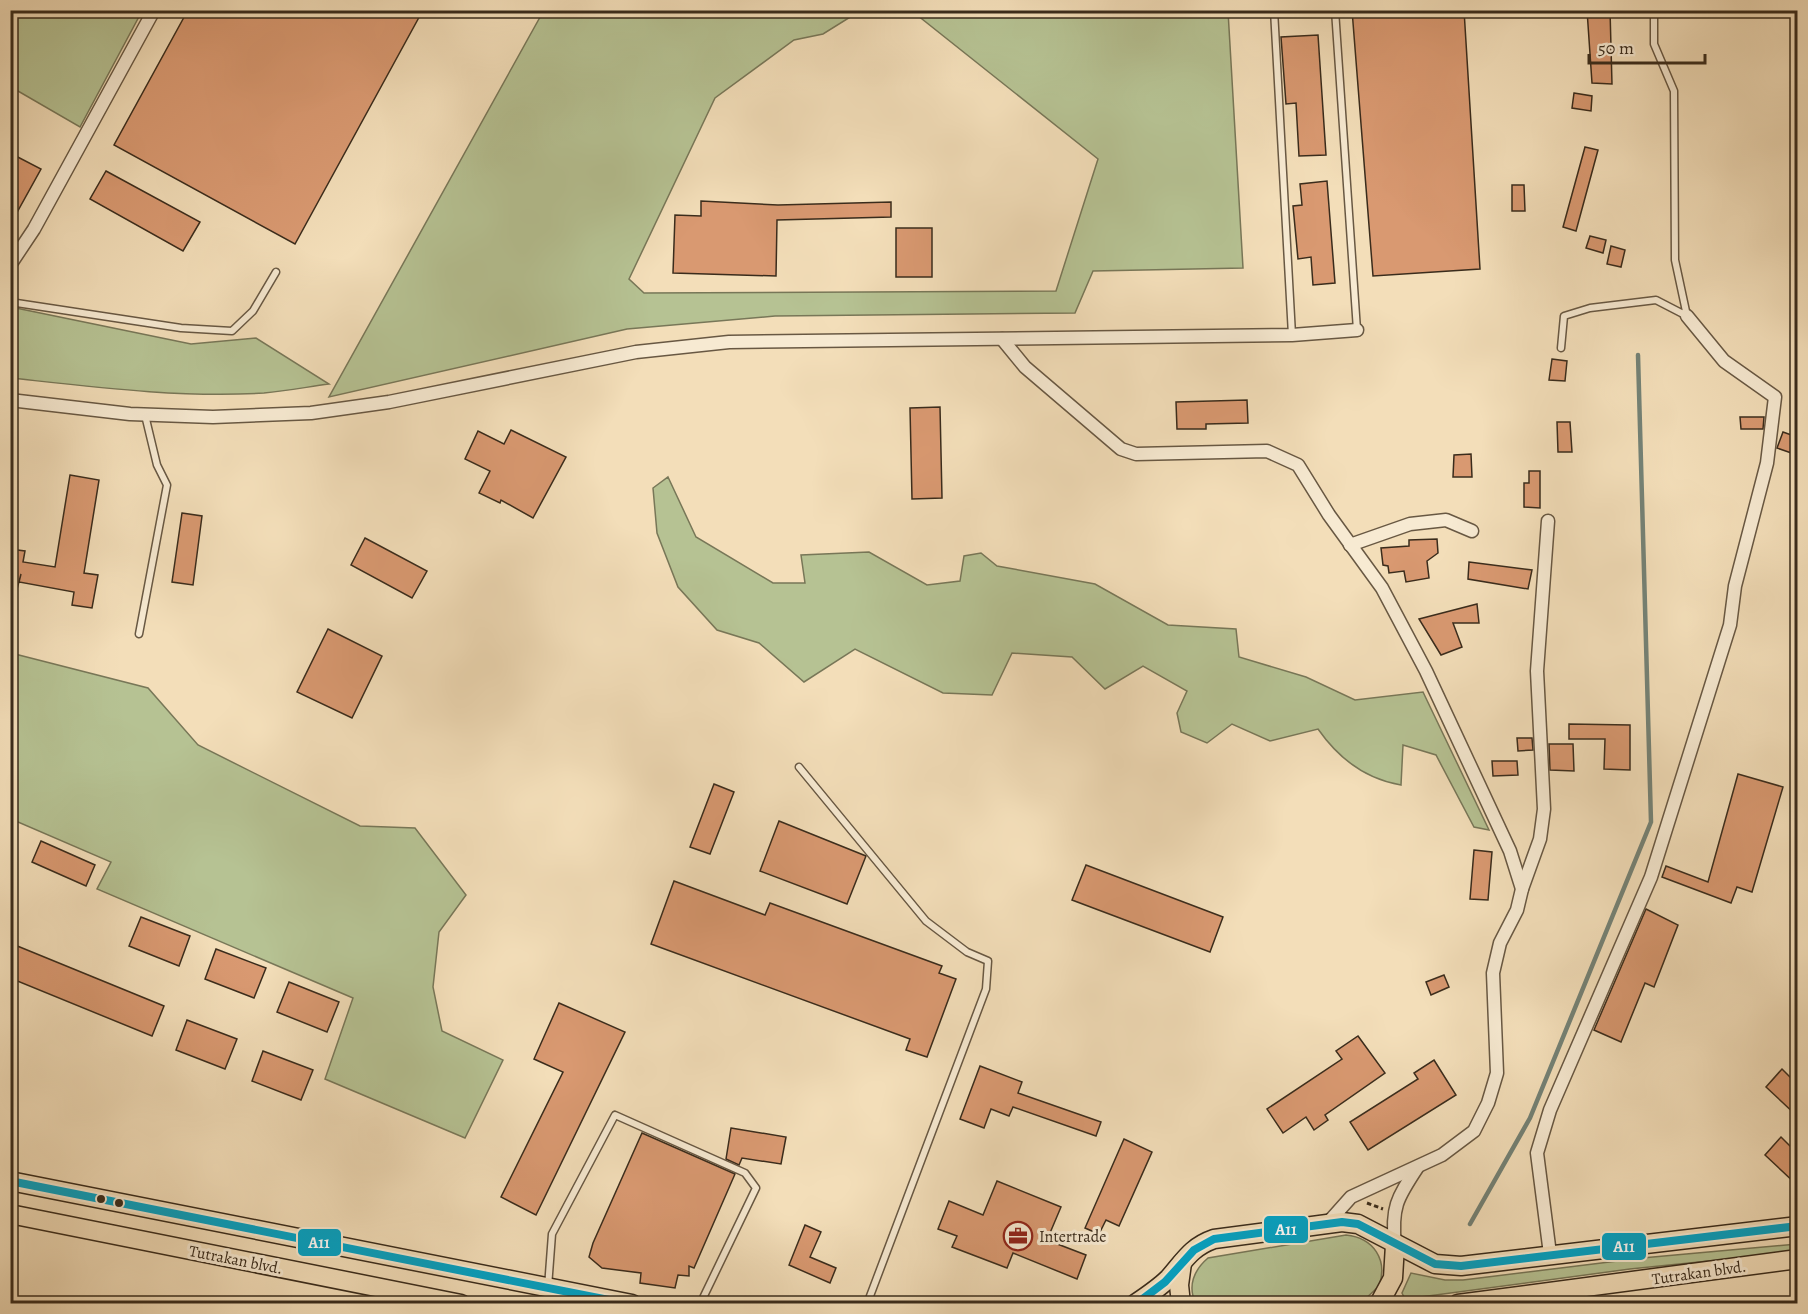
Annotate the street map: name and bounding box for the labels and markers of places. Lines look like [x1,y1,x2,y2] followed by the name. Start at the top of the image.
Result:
[95,1193,107,1205] unlabelled marker
[113,1197,125,1209] unlabelled marker
[1002,1220,1034,1252] office icon: Intertrade
[1039,1226,1106,1248] place label: Intertrade

